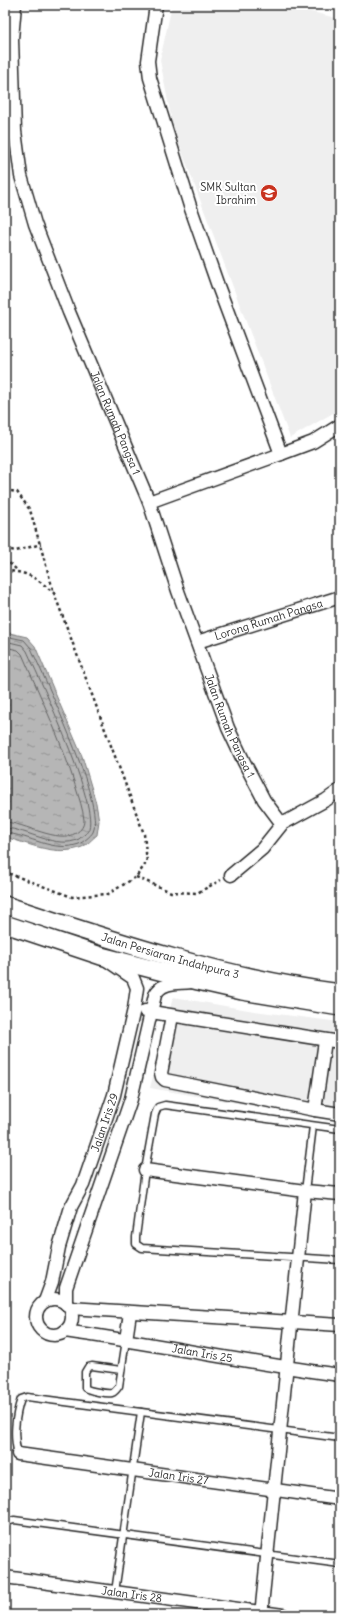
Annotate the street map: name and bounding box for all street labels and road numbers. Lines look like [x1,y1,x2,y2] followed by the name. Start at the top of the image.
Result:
[88,369,144,477] street label: Jalan Rumah Pangsa 1
[213,596,324,643] street label: Lorong Rumah Pangsa
[202,672,258,780] street label: Jalan Rumah Pangsa 1
[100,930,240,981] street label: Jalan Persiaran Indahpura 3
[88,1091,121,1154] street label: Jalan Iris 29
[171,1341,234,1365] street label: Jalan Iris 25
[148,1465,210,1488] street label: Jalan Iris 27
[100,1583,163,1605] street label: Jalan Iris 28

